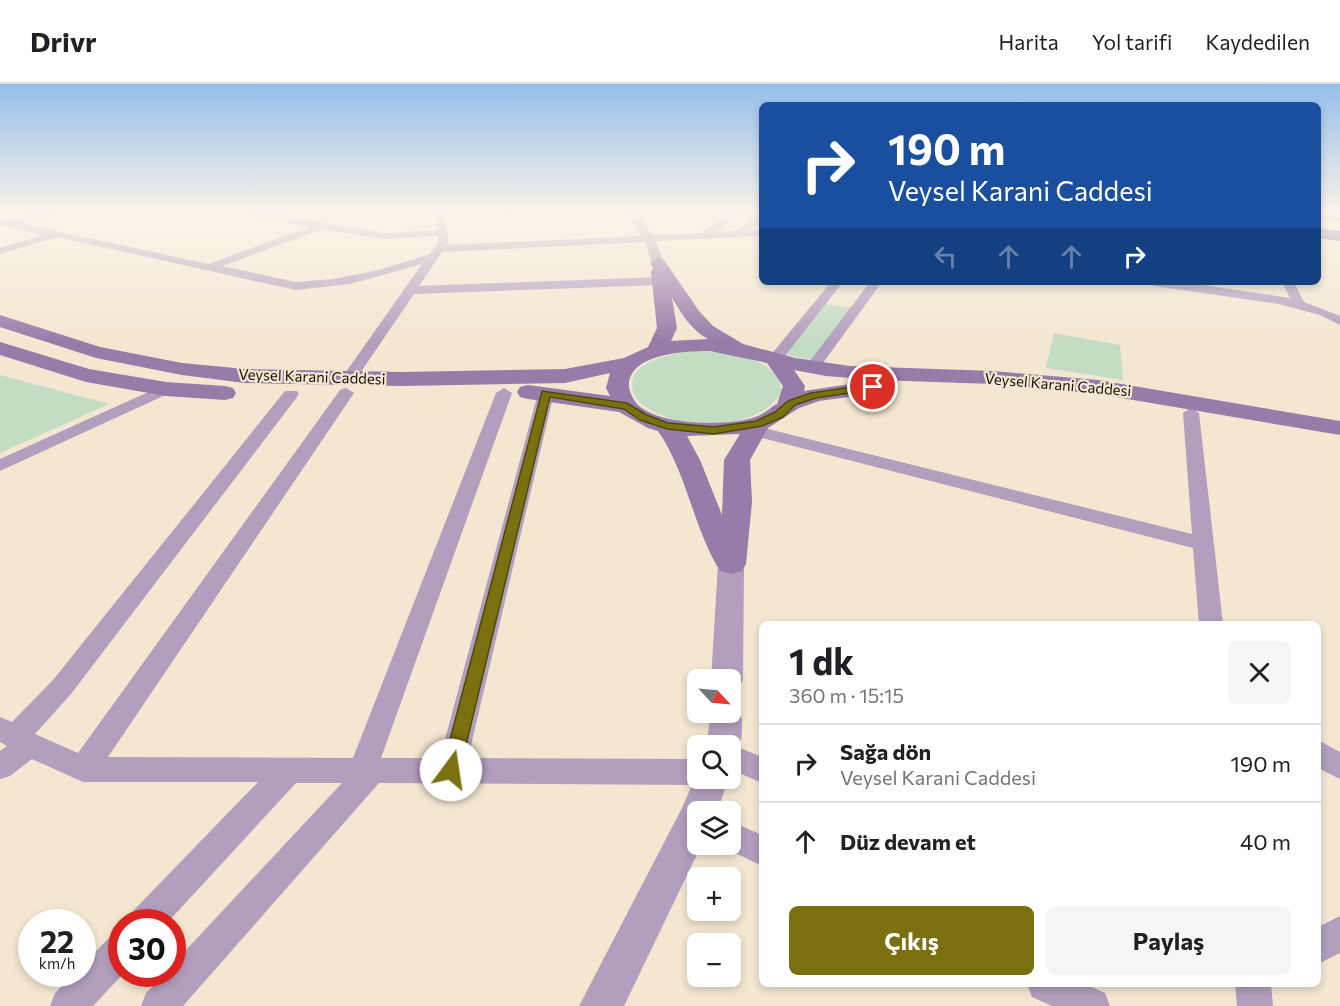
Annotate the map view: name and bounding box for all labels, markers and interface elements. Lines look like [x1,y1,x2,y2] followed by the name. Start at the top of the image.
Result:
[30,24,97,58] text: Drivr
[999,29,1059,54] text: Harita
[1092,29,1172,54] text: Yol tarifi
[1205,29,1310,54] text: Kaydedilen
[888,122,1006,174] text: 190 m
[789,126,867,204] icon: right
[888,174,1153,207] text: Veysel Karani Caddesi
[929,240,962,273] icon: left
[992,240,1025,273] icon: ahead
[1055,240,1088,273] icon: ahead
[1118,240,1151,273] icon: right
[847,361,898,412] pin
[238,364,386,388] street label: Veysel Karani Caddesi
[984,369,1132,399] street label: Veysel Karani Caddesi
[856,370,889,403] icon: arrive
[789,638,854,682] text: 1 dk
[1228,641,1291,704] button: close
[687,669,741,723] north arrow
[687,669,741,987] map controls
[789,683,904,707] text: 360 m · 15:15
[687,735,741,789] button: search
[419,738,483,802] position arrow
[840,738,931,765] text: Sağa dön
[789,747,822,780] icon: right
[1230,750,1291,777] text: 190 m
[840,765,1036,789] text: Veysel Karani Caddesi
[687,801,741,855] button: layers
[789,825,822,858] icon: ahead
[840,828,976,855] text: Düz devam et
[1240,828,1291,855] text: 40 m
[687,867,741,921] button: +
[789,906,1034,975] button: Çıkış
[1046,906,1291,975] button: Paylaş
[108,909,186,987] speed limit sign: 30
[40,922,74,959] text: 22
[687,933,741,987] button: −
[39,954,75,972] text: km/h

